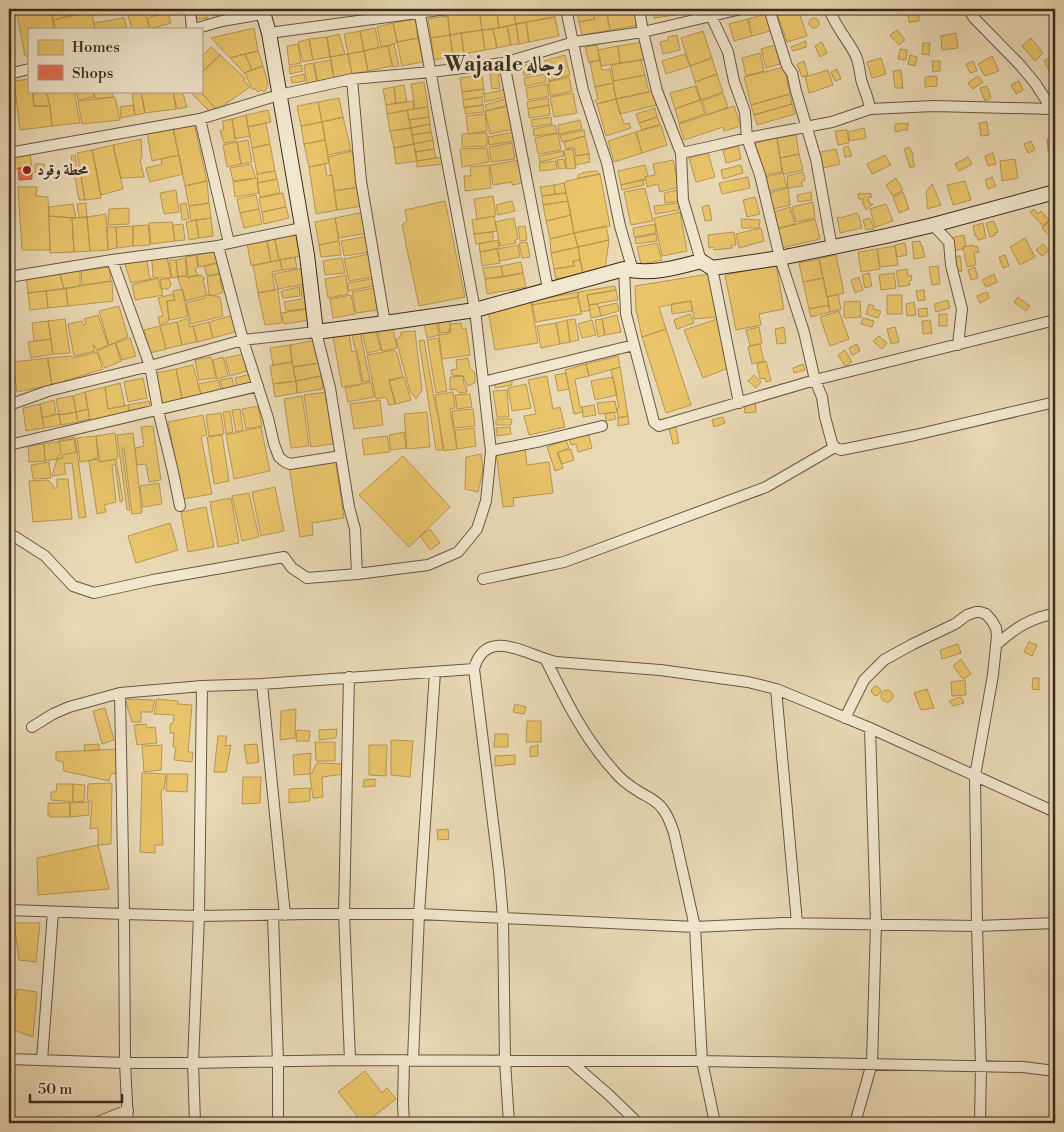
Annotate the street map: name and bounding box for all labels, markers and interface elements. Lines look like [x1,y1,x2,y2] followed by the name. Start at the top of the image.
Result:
[28,28,202,92] legend
[72,38,120,57] text: Homes
[443,52,564,78] district label: Wajaale وجاله
[72,64,113,83] text: Shops
[37,160,88,180] place label: محطة وقود
[21,164,33,176] marker: محطة وقود
[30,1072,122,1104] scale bar
[38,1080,72,1099] text: 50 m

